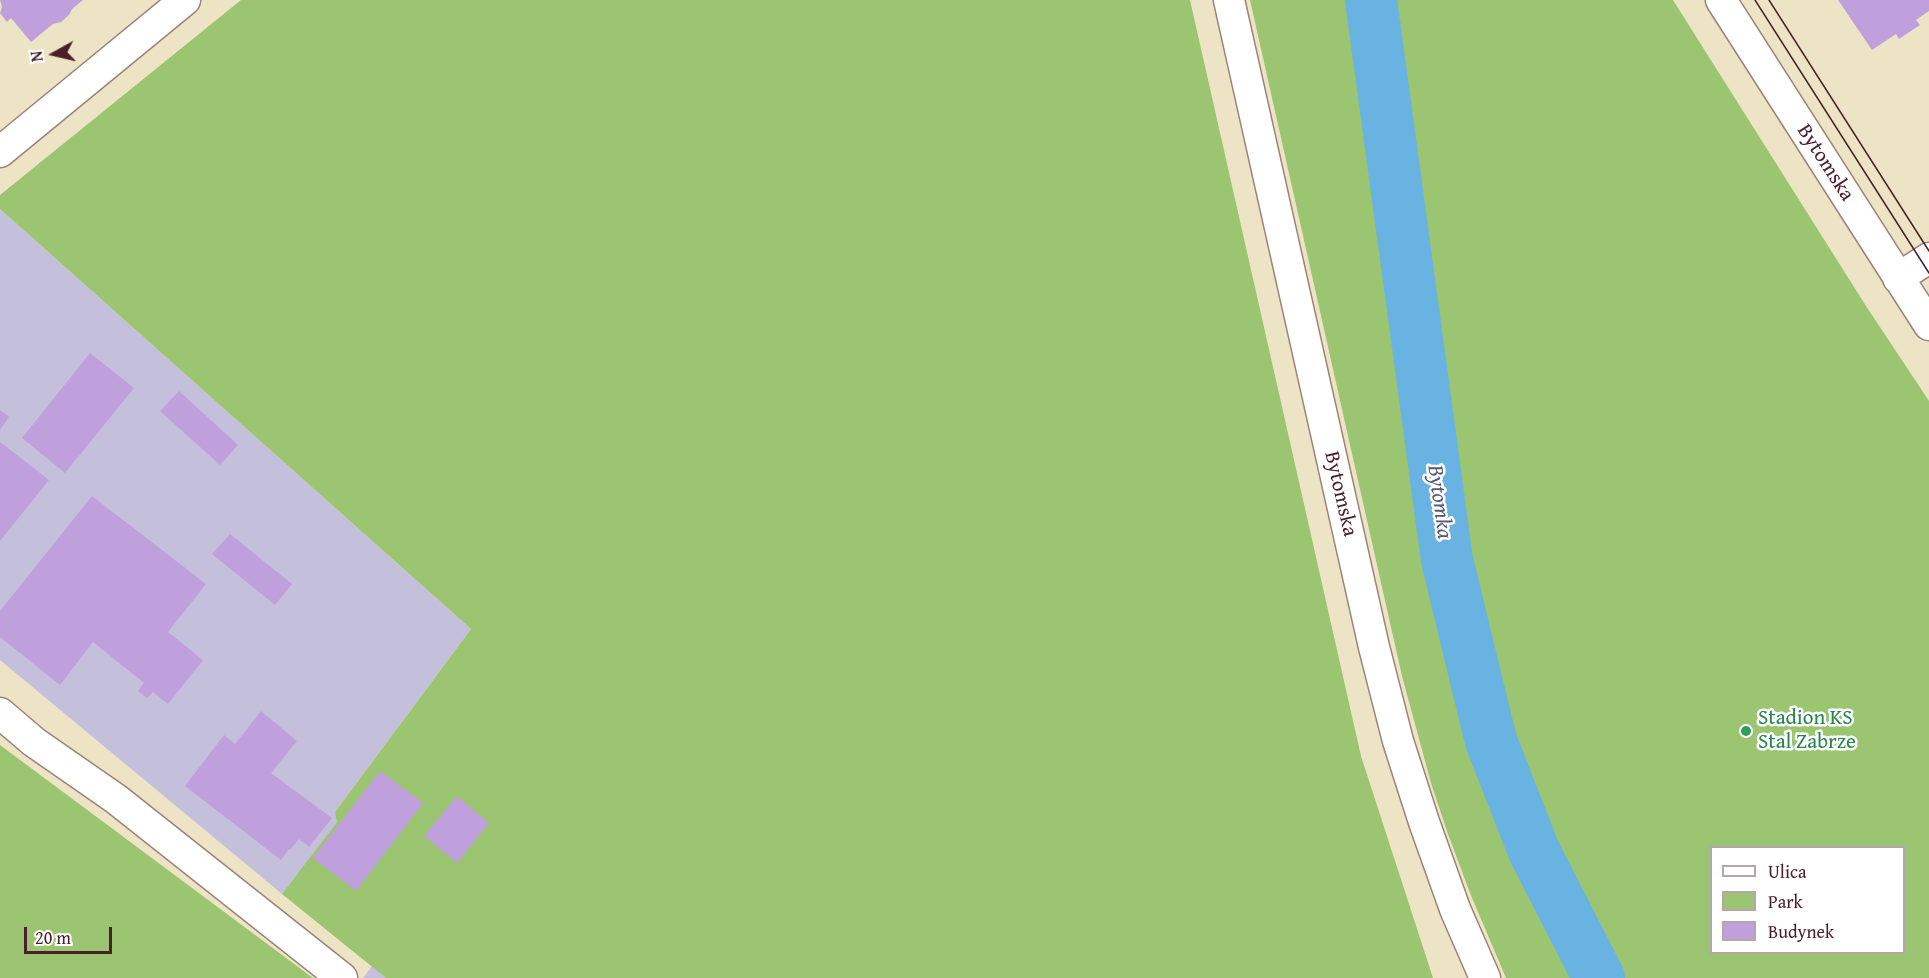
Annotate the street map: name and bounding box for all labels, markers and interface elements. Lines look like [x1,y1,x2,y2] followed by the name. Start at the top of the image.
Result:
[24,24,84,84] north arrow
[24,50,49,63] text: N
[1791,120,1859,206] street label: Bytomska
[1318,449,1362,539] street label: Bytomska
[1421,463,1457,541] water label: Bytomka
[1758,706,1856,756] place label: Stadion KS Stal Zabrze
[1739,724,1753,738] marker: Stadion KS Stal Zabrze
[1710,846,1905,954] legend
[1768,858,1806,885] text: Ulica
[1768,888,1803,915] text: Park
[27,915,116,953] scale bar
[1768,918,1834,945] text: Budynek
[35,924,71,951] text: 20 m

